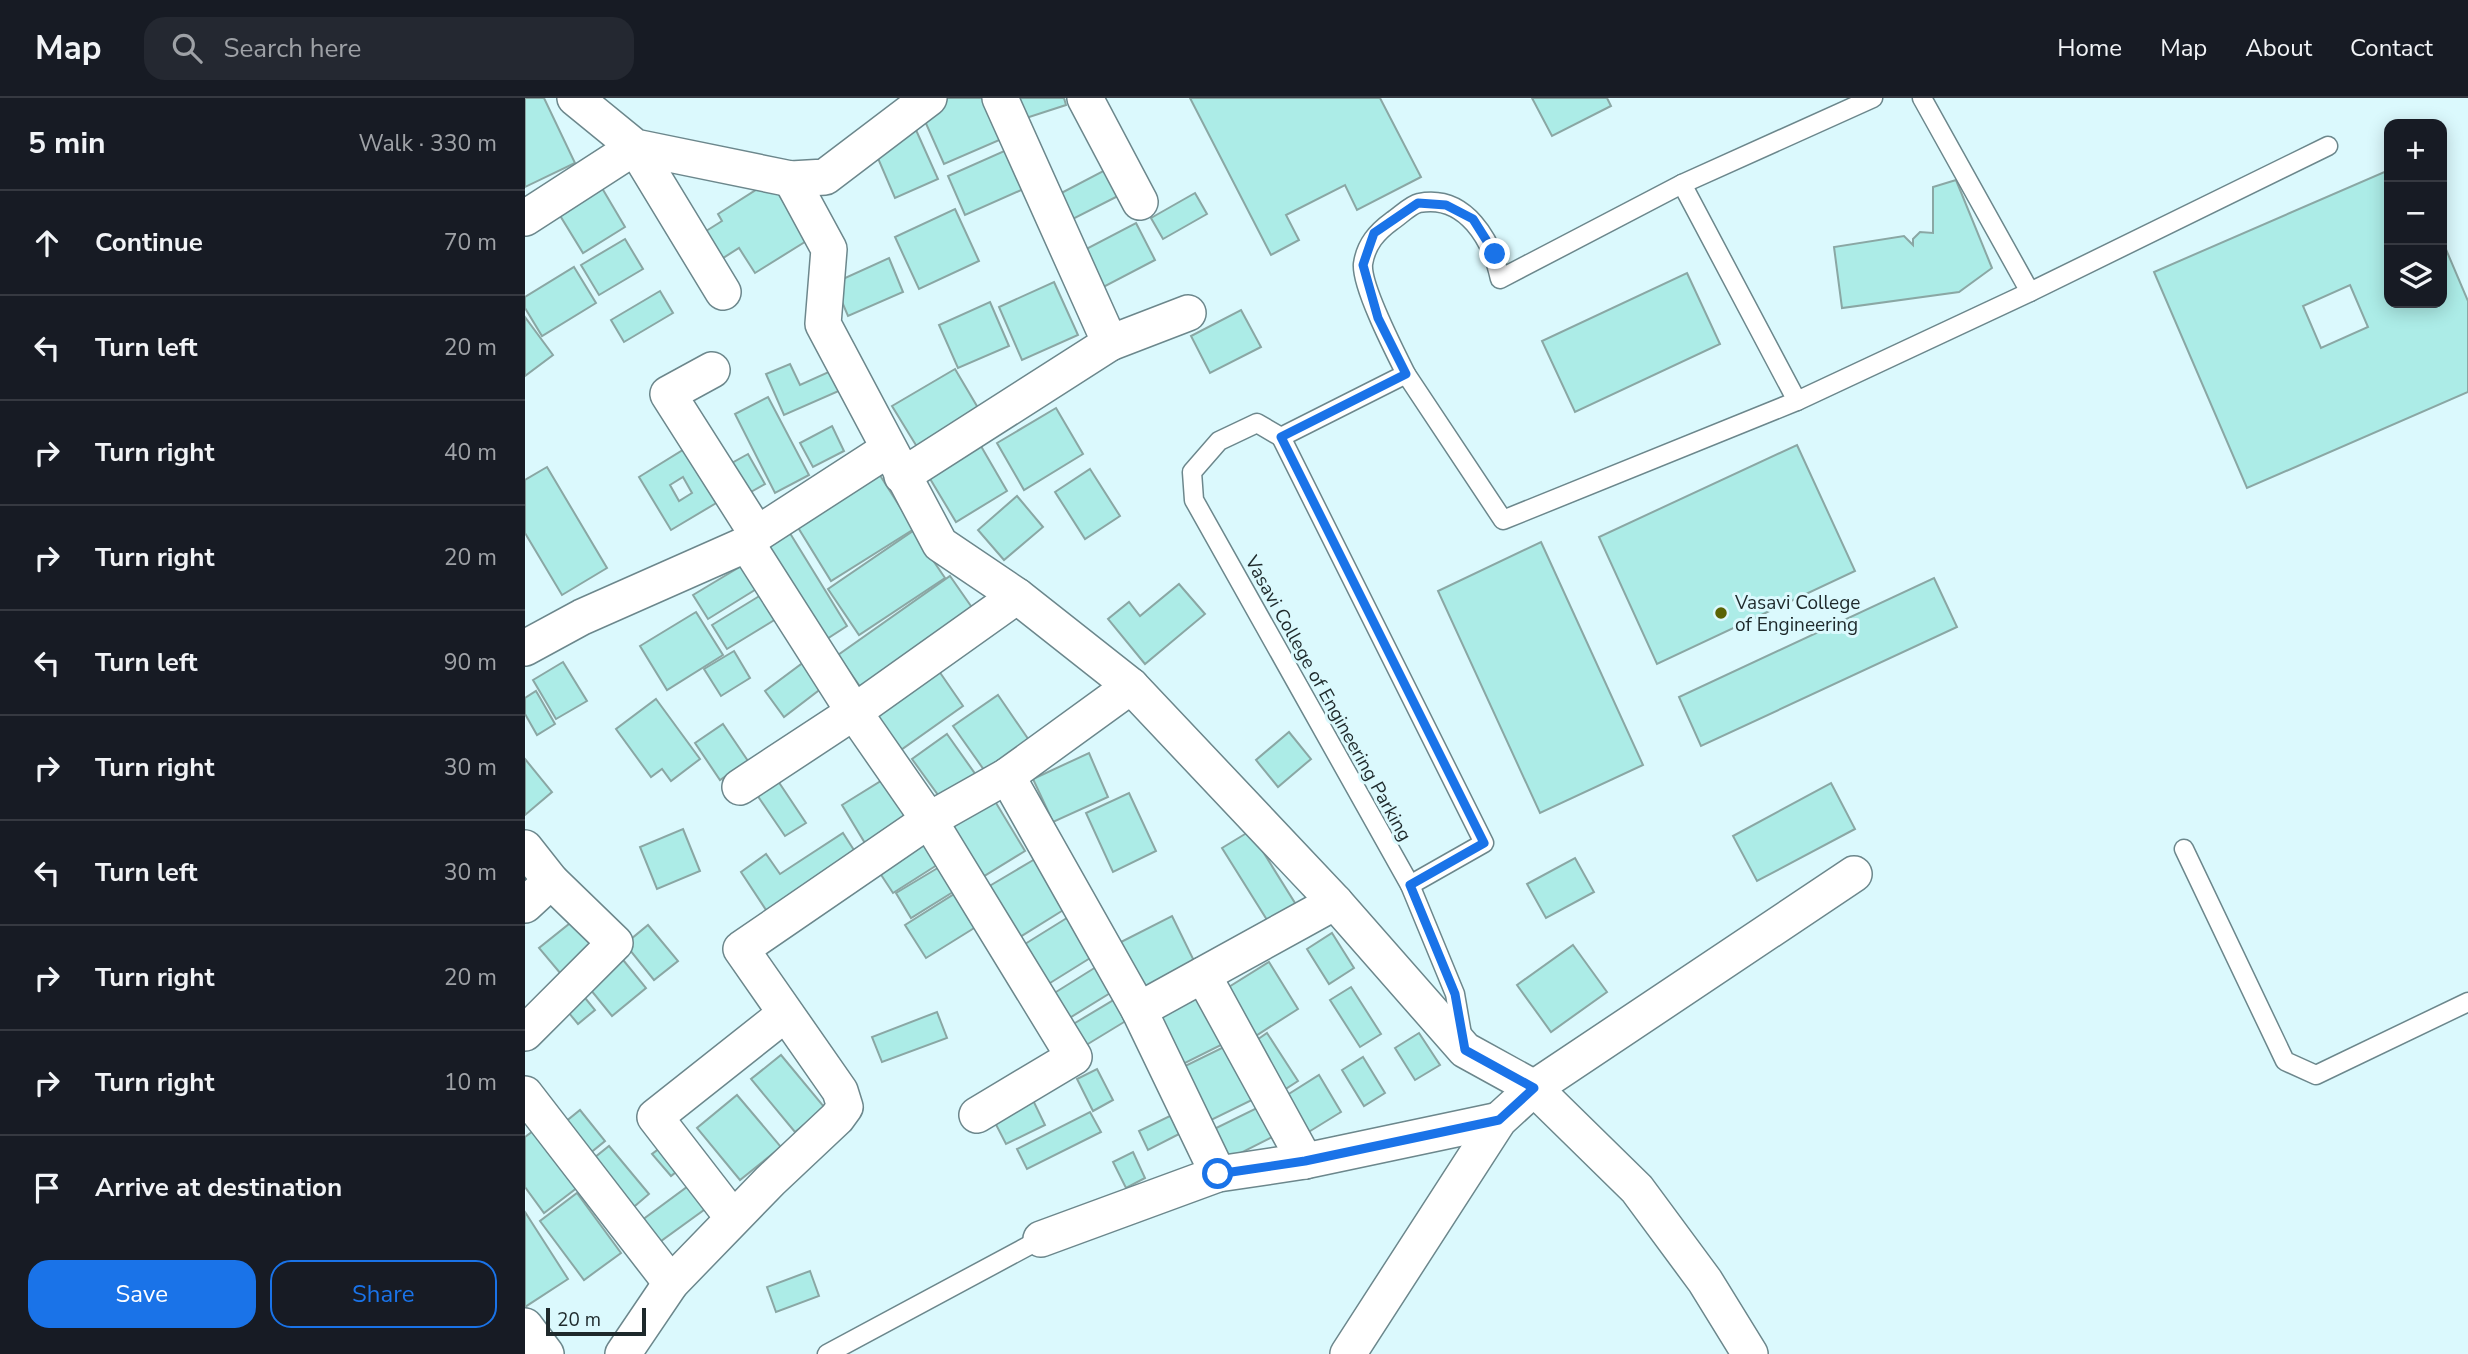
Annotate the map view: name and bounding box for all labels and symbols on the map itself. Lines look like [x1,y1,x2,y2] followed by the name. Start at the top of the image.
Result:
[1479,238,1510,269] route end
[1238,550,1418,846] street label: Vasavi College of Engineering Parking
[1734,590,1860,638] place label: Vasavi College of Engineering
[1713,605,1729,621] marker: Vasavi College of Engineering
[1202,1158,1233,1189] route start
[546,1305,646,1337] scale bar

